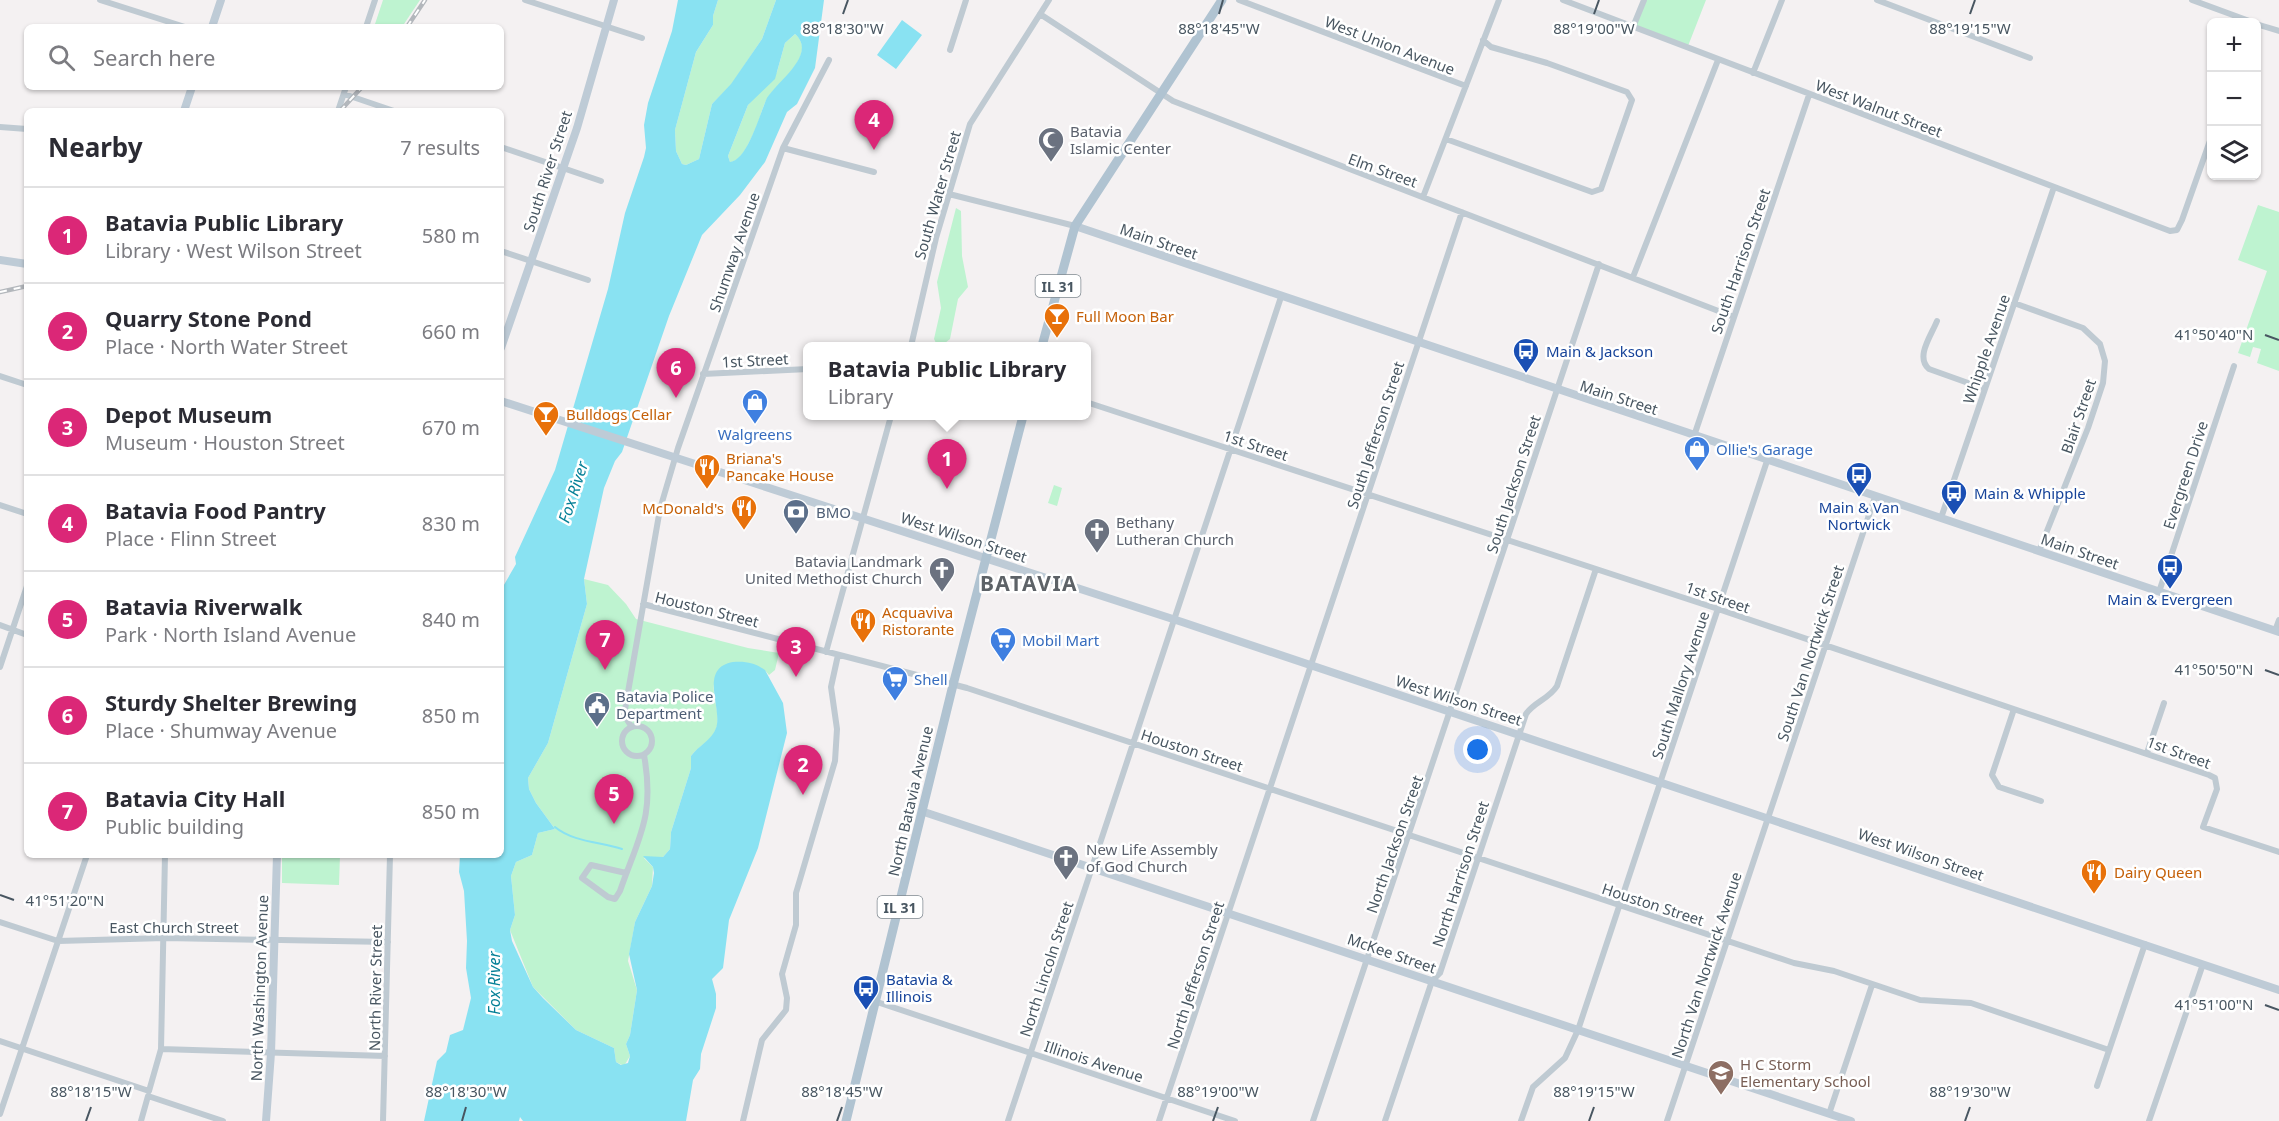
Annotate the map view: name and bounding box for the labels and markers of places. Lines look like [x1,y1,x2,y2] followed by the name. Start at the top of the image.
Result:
[854,100,894,150] pin: 4
[1070,121,1171,158] place label: Batavia Islamic Center
[1036,125,1066,163] mosque icon: Batavia Islamic Center
[1042,301,1072,339] bar icon: Full Moon Bar
[1076,306,1174,326] place label: Full Moon Bar
[1511,336,1541,374] bus stop icon: Main & Jackson
[1546,341,1653,361] place label: Main & Jackson
[656,348,696,398] pin: 6
[740,387,770,425] shop icon: Walgreens
[531,399,561,437] bar icon: Bulldogs Cellar
[566,404,672,424] place label: Bulldogs Cellar
[718,424,792,444] place label: Walgreens
[1682,434,1712,472] shop icon: Ollie's Garage
[1716,439,1813,459] place label: Ollie's Garage
[928,440,966,489] pin: 1
[726,448,834,485] place label: Briana's Pancake House
[692,452,722,490] restaurant icon: Briana's Pancake House
[1844,460,1874,498] bus stop icon: Main & Van Nortwick
[1939,478,1969,516] bus stop icon: Main & Whipple
[1974,483,2086,503] place label: Main & Whipple
[729,493,759,531] restaurant icon: McDonald's
[781,497,811,535] bank icon: BMO
[1819,497,1899,534] place label: Main & Van Nortwick
[642,498,724,518] place label: McDonald's
[816,502,851,522] place label: BMO
[1116,512,1234,549] place label: Bethany Lutheran Church
[1082,516,1112,554] church icon: Bethany Lutheran Church
[745,551,922,588] place label: Batavia Landmark United Methodist Church
[2155,552,2185,590] bus stop icon: Main & Evergreen
[927,555,957,593] church icon: Batavia Landmark United Methodist Church
[2107,589,2233,609] place label: Main & Evergreen
[882,602,954,639] place label: Acquaviva Ristorante
[848,606,878,644] restaurant icon: Acquaviva Ristorante
[586,620,624,670] pin: 7
[988,625,1018,663] supermarket icon: Mobil Mart
[776,628,816,677] pin: 3
[1022,630,1100,650] place label: Mobil Mart
[880,664,910,702] supermarket icon: Shell
[914,669,948,689] place label: Shell
[616,686,713,723] place label: Batavia Police Department
[582,690,612,728] public building icon: Batavia Police Department
[784,746,822,795] pin: 2
[594,774,634,824] pin: 5
[1086,839,1218,876] place label: New Life Assembly of God Church
[1051,843,1081,881] church icon: New Life Assembly of God Church
[2079,857,2109,895] restaurant icon: Dairy Queen
[2114,862,2202,882] place label: Dairy Queen
[886,969,953,1006] place label: Batavia & Illinois
[851,973,881,1011] bus stop icon: Batavia & Illinois
[1740,1054,1871,1091] place label: H C Storm Elementary School
[1706,1058,1736,1096] school or university icon: H C Storm Elementary School

